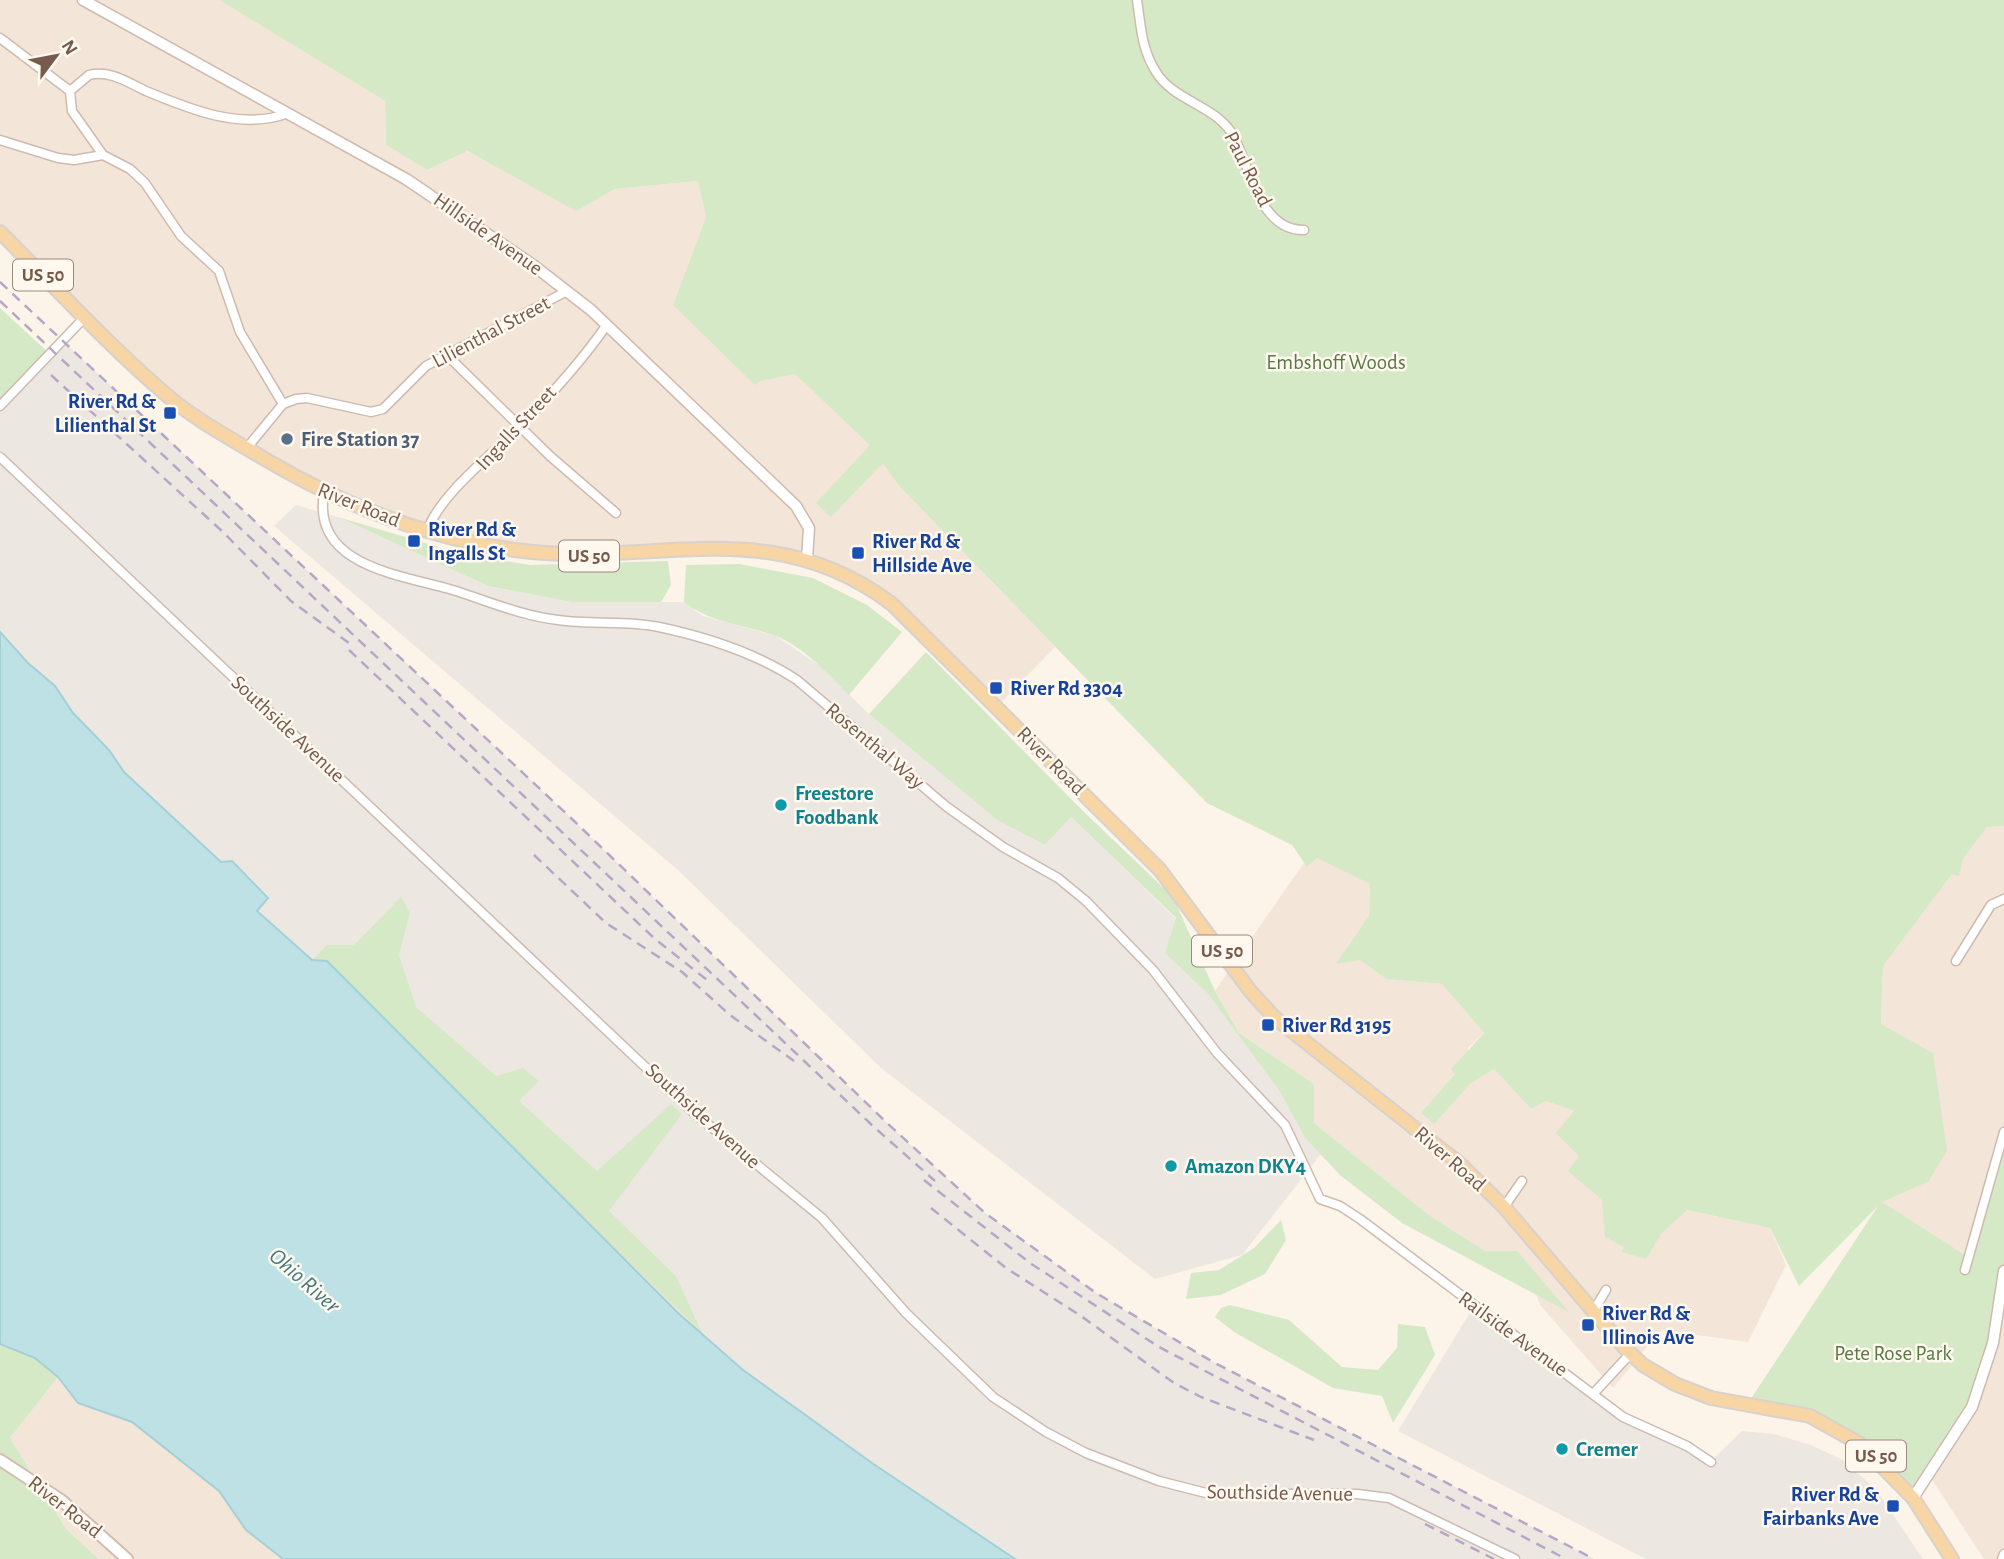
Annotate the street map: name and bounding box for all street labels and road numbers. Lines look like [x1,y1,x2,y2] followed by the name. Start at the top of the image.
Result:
[1220,128,1276,210] street label: Paul Road
[430,189,546,279] street label: Hillside Avenue
[13,260,73,290] road number: US 50
[429,292,554,372] street label: Lilienthal Street
[472,382,560,474] street label: Ingalls Street
[315,479,403,531] street label: River Road
[559,540,619,572] road number: US 50
[227,671,349,787] street label: Southside Avenue
[822,699,928,793] street label: Rosenthal Way
[1013,723,1089,799] street label: River Road
[1192,936,1252,967] road number: US 50
[642,1059,764,1173] street label: Southside Avenue
[1410,1123,1490,1196] street label: River Road
[1455,1288,1571,1380] street label: Railside Avenue
[1846,1440,1906,1472] road number: US 50
[24,1472,106,1542] street label: River Road
[1207,1481,1353,1505] street label: Southside Avenue

